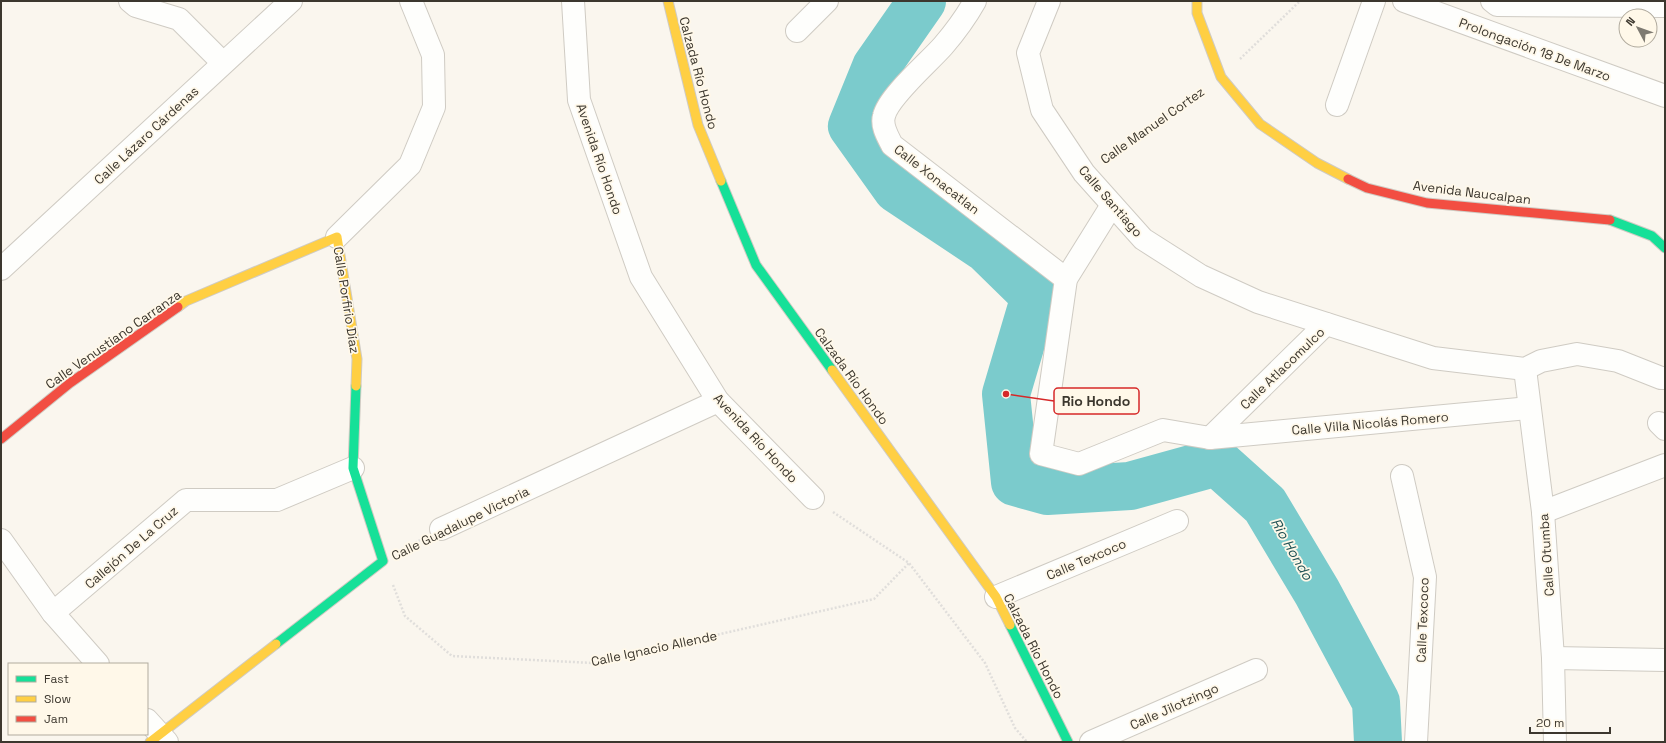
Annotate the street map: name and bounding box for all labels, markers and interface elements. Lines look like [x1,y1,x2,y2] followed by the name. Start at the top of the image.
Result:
[1618,8,1658,48] north arrow
[1457,14,1613,85] street label: Prolongación 18 De Marzo
[1623,14,1638,29] text: N
[675,15,722,131] street label: Calzada Río Hondo
[90,82,202,188] street label: Calle Lázaro Cárdenas
[1097,83,1208,168] street label: Calle Manuel Cortez
[573,101,627,217] street label: Avenida Río Hondo
[890,141,983,218] street label: Calle Xonacatlan
[1075,162,1146,241] street label: Calle Santiago
[1412,177,1532,208] street label: Avenida Naucalpan
[330,245,363,355] street label: Calle Porfirio Díaz
[42,286,185,393] street label: Calle Venustiano Carranza
[811,324,893,428] street label: Calzada Río Hondo
[1236,324,1328,413] street label: Calle Atlacomulco
[1054,388,1139,414] callout: Rio Hondo
[710,390,802,487] street label: Avenida Río Hondo
[1062,392,1130,410] text: Rio Hondo
[1291,408,1449,439] street label: Calle Villa Nicolás Romero
[388,482,532,564] street label: Calle Guadalupe Victoria
[81,502,182,592] street label: Callejón De La Cruz
[1535,513,1558,597] street label: Calle Otumba
[1267,515,1317,584] water label: Rio Hondo
[1044,535,1129,584] street label: Calle Texcoco
[1413,577,1432,663] street label: Calle Texcoco
[1000,591,1067,702] street label: Calzada Río Hondo
[590,627,719,670] street label: Calle Ignacio Allende
[8,663,148,735] legend
[44,671,69,687] text: Fast
[1127,679,1221,734] street label: Calle Jilotzingo
[44,691,71,707] text: Slow
[1530,709,1610,735] scale bar
[44,711,68,727] text: Jam
[1536,715,1564,731] text: 20 m

